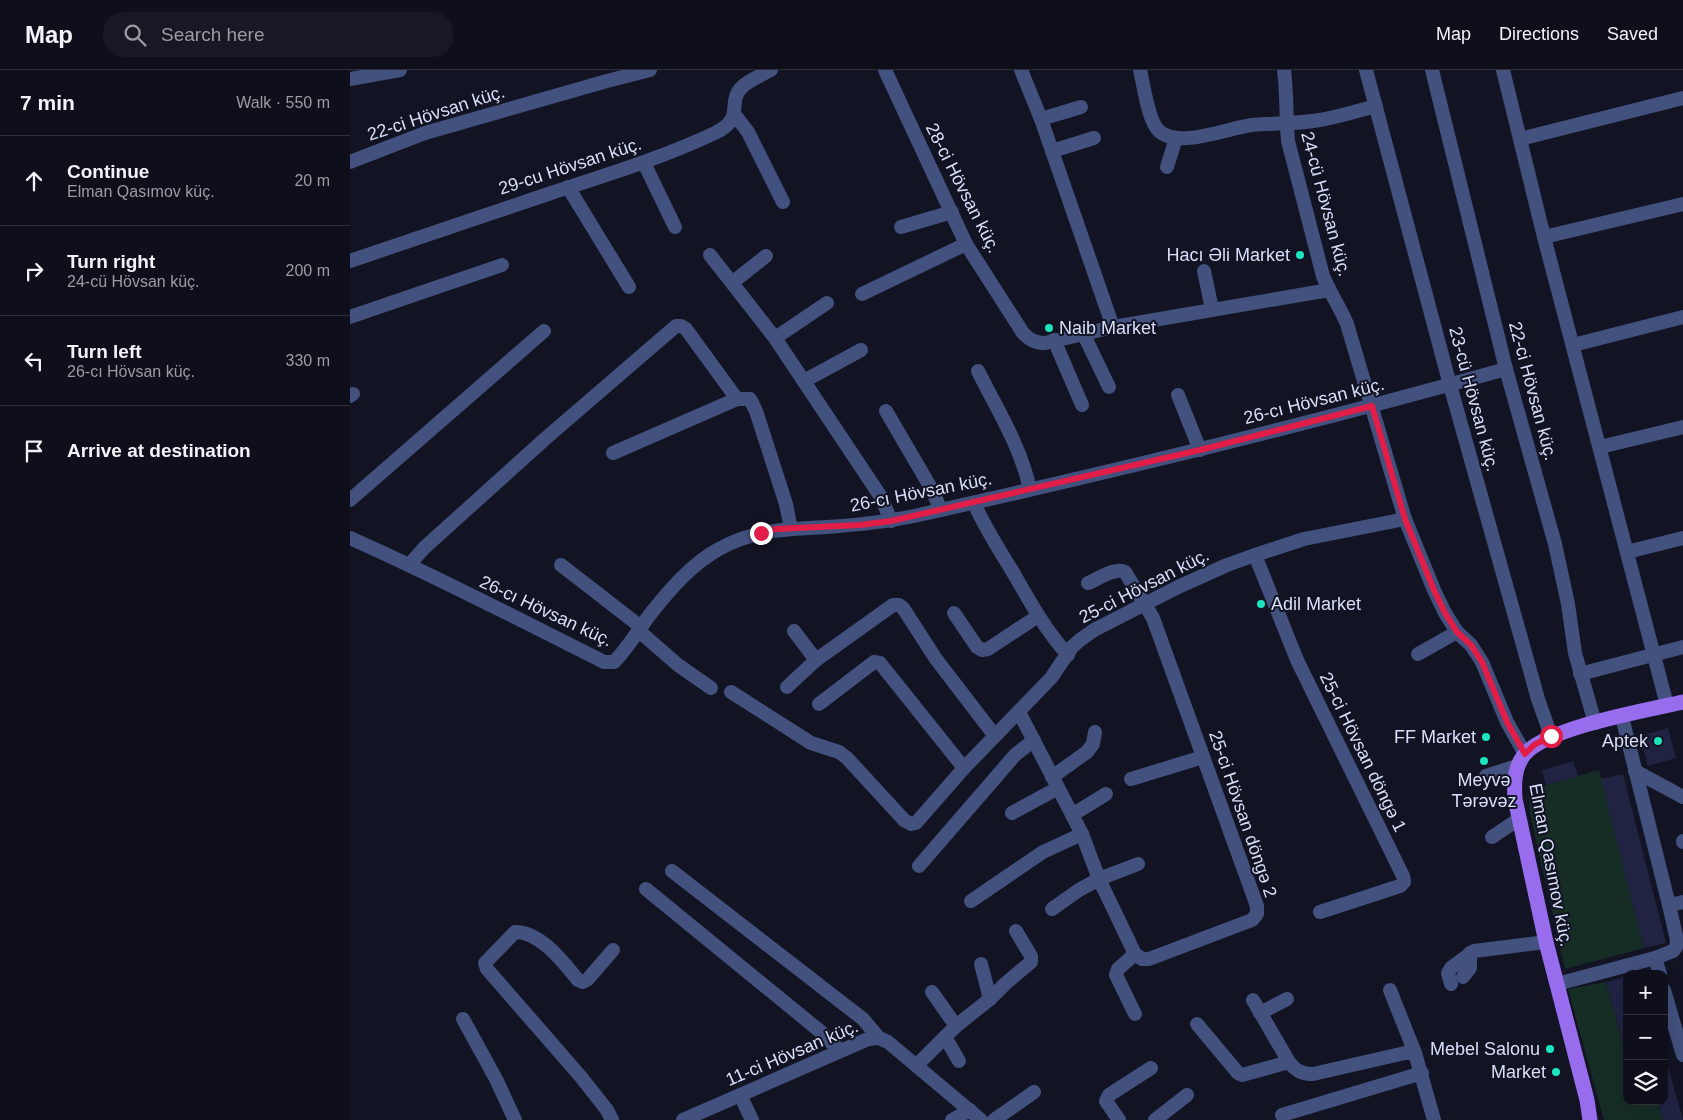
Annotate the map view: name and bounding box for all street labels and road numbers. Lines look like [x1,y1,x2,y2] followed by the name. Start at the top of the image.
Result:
[365,81,507,145] street label: 22-ci Hövsan küç.
[922,120,1004,256] street label: 28-ci Hövsan küç.
[1297,129,1355,279] street label: 24-cü Hövsan küç.
[496,133,644,199] street label: 29-cu Hövsan küç.
[1505,319,1561,463] street label: 22-ci Hövsan küç.
[1445,324,1503,474] street label: 23-cü Hövsan küç.
[1242,374,1386,428] street label: 26-cı Hövsan küç.
[848,468,994,516] street label: 26-cı Hövsan küç.
[1076,545,1212,627] street label: 25-ci Hövsan küç.
[476,571,616,651] street label: 26-cı Hövsan küç.
[1316,669,1410,835] street label: 25-ci Hövsan döngə 1
[1205,728,1281,900] street label: 25-ci Hövsan döngə 2
[1525,782,1577,948] street label: Elman Qasımov küç.
[723,1016,861,1090] street label: 11-ci Hövsan küç.

